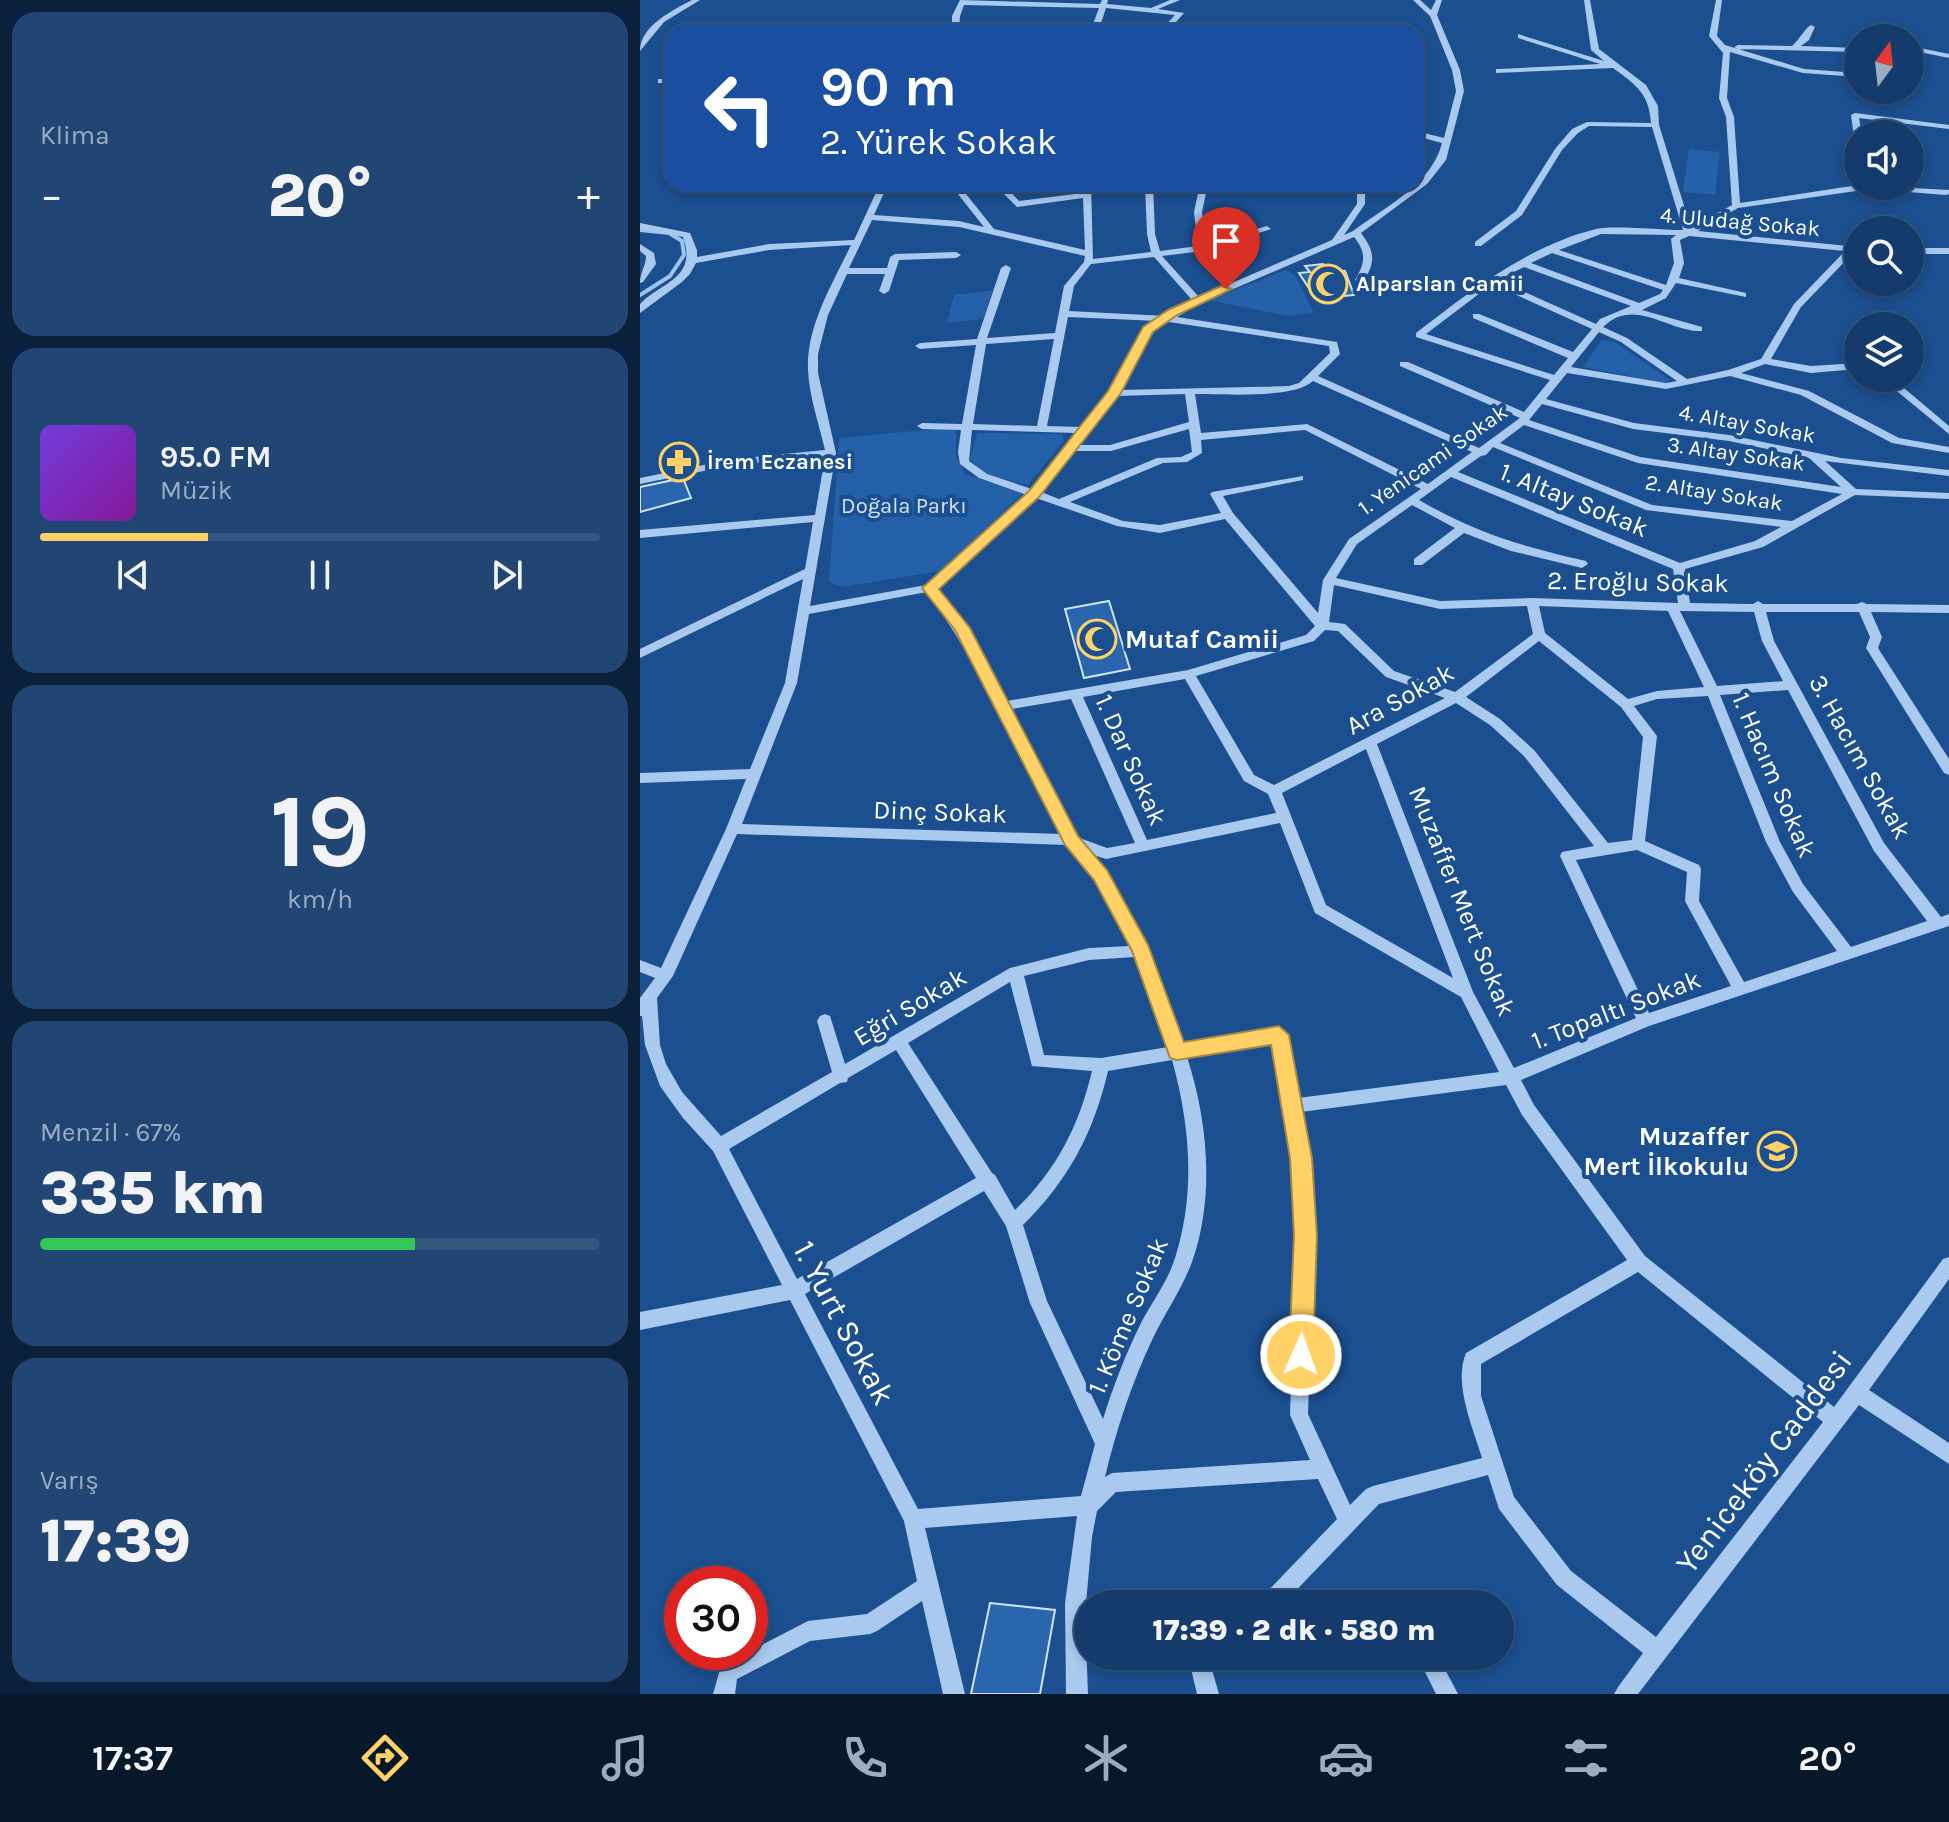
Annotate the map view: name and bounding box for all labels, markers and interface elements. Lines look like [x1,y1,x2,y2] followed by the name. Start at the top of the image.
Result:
[1844,24,1924,104] north arrow
[1844,24,1924,392] map controls
[820,54,957,119] text: 90 m
[688,56,792,160] icon: left
[40,120,109,151] text: Klima
[1844,120,1924,200] button: sound
[820,121,1057,163] text: 2. Yürek Sokak
[268,161,372,231] text: 20°
[40,170,63,221] text: −
[577,170,600,221] text: +
[1659,202,1821,242] street label: 4. Uludağ Sokak
[1192,207,1260,289] pin
[1844,216,1924,296] button: search
[1204,219,1248,263] icon: arrive
[1307,263,1349,305] mosque icon: Alparslan Camii
[1356,271,1524,297] place label: Alparslan Camii
[1844,312,1924,392] button: layers
[1353,399,1513,521] street label: 1. Yenicami Sokak
[1677,399,1817,449] street label: 4. Altay Sokak
[1665,431,1807,477] street label: 3. Altay Sokak
[160,439,271,475] text: 95.0 FM
[658,441,700,483] pharmacy icon: İrem Eczanesi
[707,449,853,475] place label: İrem Eczanesi
[1495,456,1653,544] street label: 1. Altay Sokak
[1643,469,1785,517] street label: 2. Altay Sokak
[160,475,233,506] text: Müzik
[841,493,967,519] park label: Doğala Parkı
[111,553,155,597] icon: previous
[298,553,342,597] icon: pause
[485,553,529,597] icon: next
[1547,565,1729,599] street label: 2. Eroğlu Sokak
[1076,618,1118,660] mosque icon: Mutaf Camii
[1125,624,1279,655] place label: Mutaf Camii
[1341,657,1459,741] street label: Ara Sokak
[1802,669,1918,845] street label: 3. Hacım Sokak
[1725,688,1823,862] street label: 1. Hacım Sokak
[1088,690,1174,830] street label: 1. Dar Sokak
[270,771,370,892] text: 19
[1402,781,1522,1021] street label: Muzaffer Mert Sokak
[873,794,1007,830] street label: Dinç Sokak
[287,884,353,915] text: km/h
[848,961,972,1053] street label: Eğri Sokak
[1527,964,1705,1056] street label: 1. Topaltı Sokak
[40,1117,181,1148] text: Menzil · 67%
[1584,1121,1750,1182] place label: Muzaffer Mert İlkokulu
[1756,1130,1798,1172] school or university icon: Muzaffer Mert İlkokulu
[40,1158,266,1228] text: 335 km
[1081,1233,1175,1399] street label: 1. Köme Sokak
[785,1235,903,1411] street label: 1. Yurt Sokak
[1259,1313,1343,1397] position arrow
[1668,1343,1860,1581] street label: Yeniceköy Caddesi
[40,1465,99,1496] text: Varış
[40,1506,191,1576] text: 17:39
[664,1566,768,1670] speed limit sign: 30
[1152,1612,1436,1648] text: 17:39 · 2 dk · 580 m
[357,1730,413,1786] icon: directions
[597,1730,653,1786] icon: music
[837,1730,893,1786] icon: phone
[1078,1730,1134,1786] icon: climate
[1318,1730,1374,1786] icon: car
[1558,1730,1614,1786] icon: filters
[92,1737,173,1779] text: 17:37
[1798,1737,1857,1779] text: 20°

